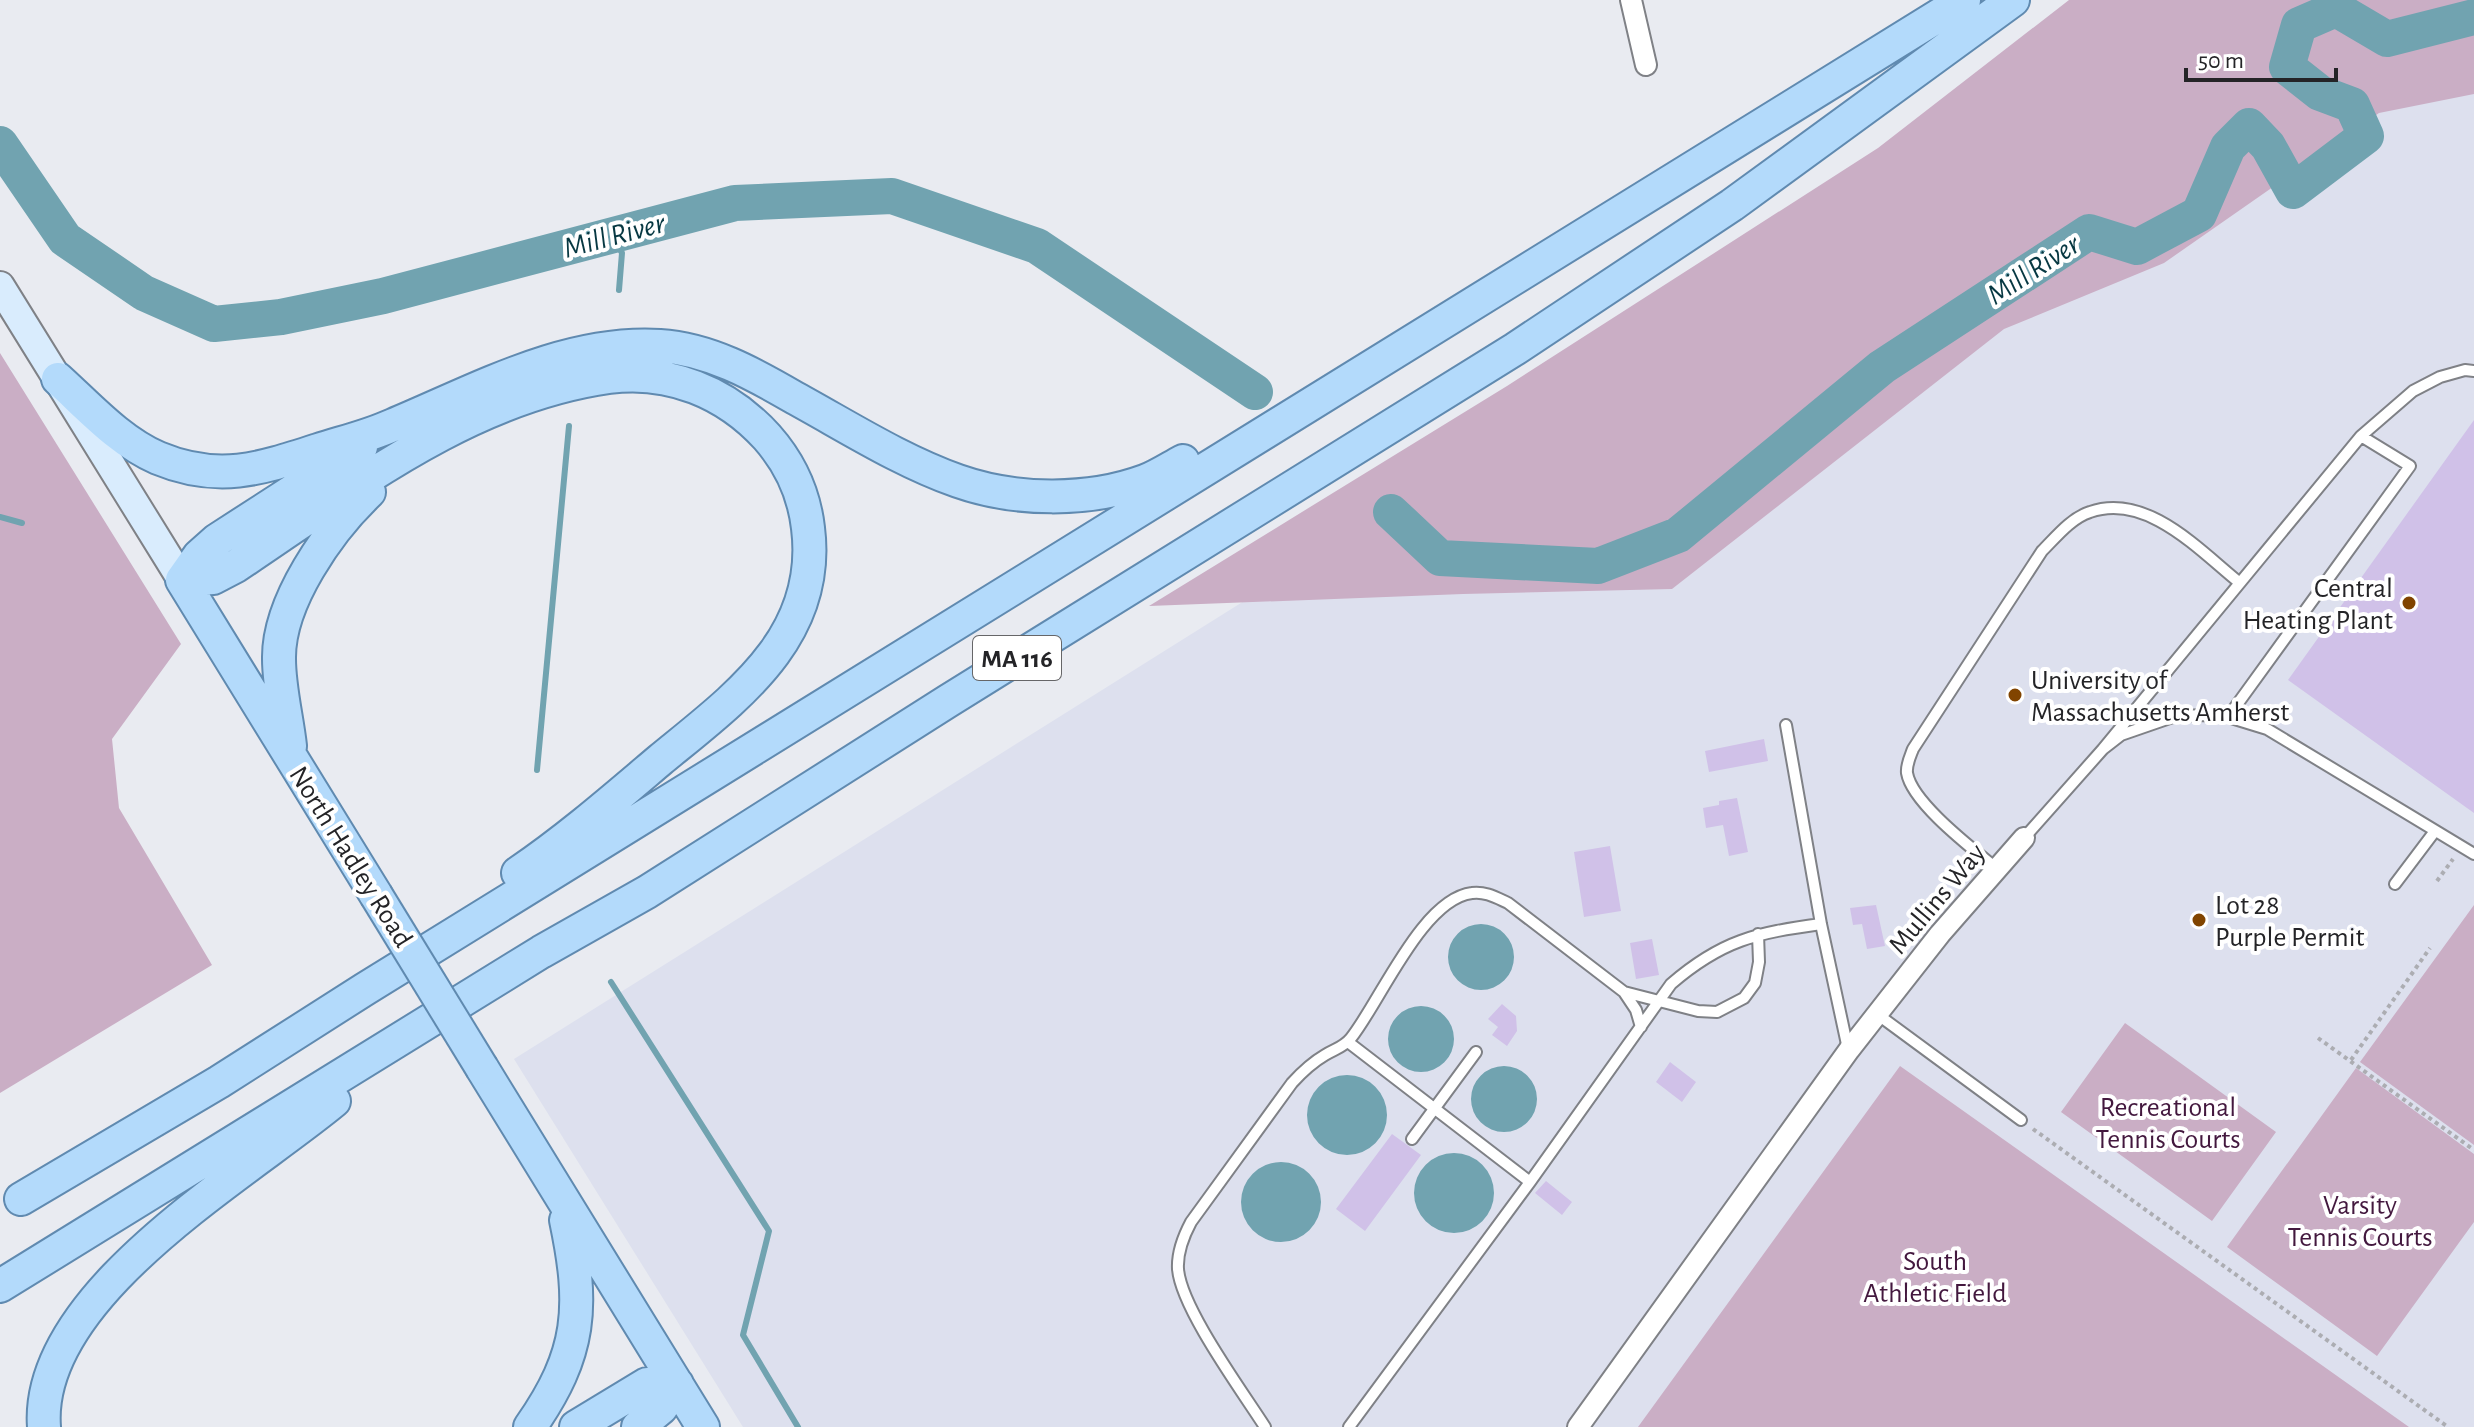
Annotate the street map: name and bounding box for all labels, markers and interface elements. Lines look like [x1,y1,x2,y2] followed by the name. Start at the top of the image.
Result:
[2186,32,2336,82] scale bar
[2198,49,2244,73] text: 50 m
[560,208,669,264] water label: Mill River
[1982,228,2086,311] water label: Mill River
[2243,575,2393,635] place label: Central Heating Plant
[2400,594,2418,612] marker: Central Heating Plant
[973,636,1061,680] road number: MA 116
[2031,667,2289,727] place label: University of Massachusetts Amherst
[2006,686,2024,704] marker: University of Massachusetts Amherst
[284,762,417,952] street label: North Hadley Road
[1884,839,1991,960] street label: Mullins Way
[2215,892,2364,952] place label: Lot 28 Purple Permit
[2190,911,2208,929] marker: Lot 28 Purple Permit
[2095,1094,2241,1154] park label: Recreational Tennis Courts
[2287,1192,2433,1252] park label: Varsity Tennis Courts
[1863,1248,2007,1308] park label: South Athletic Field

